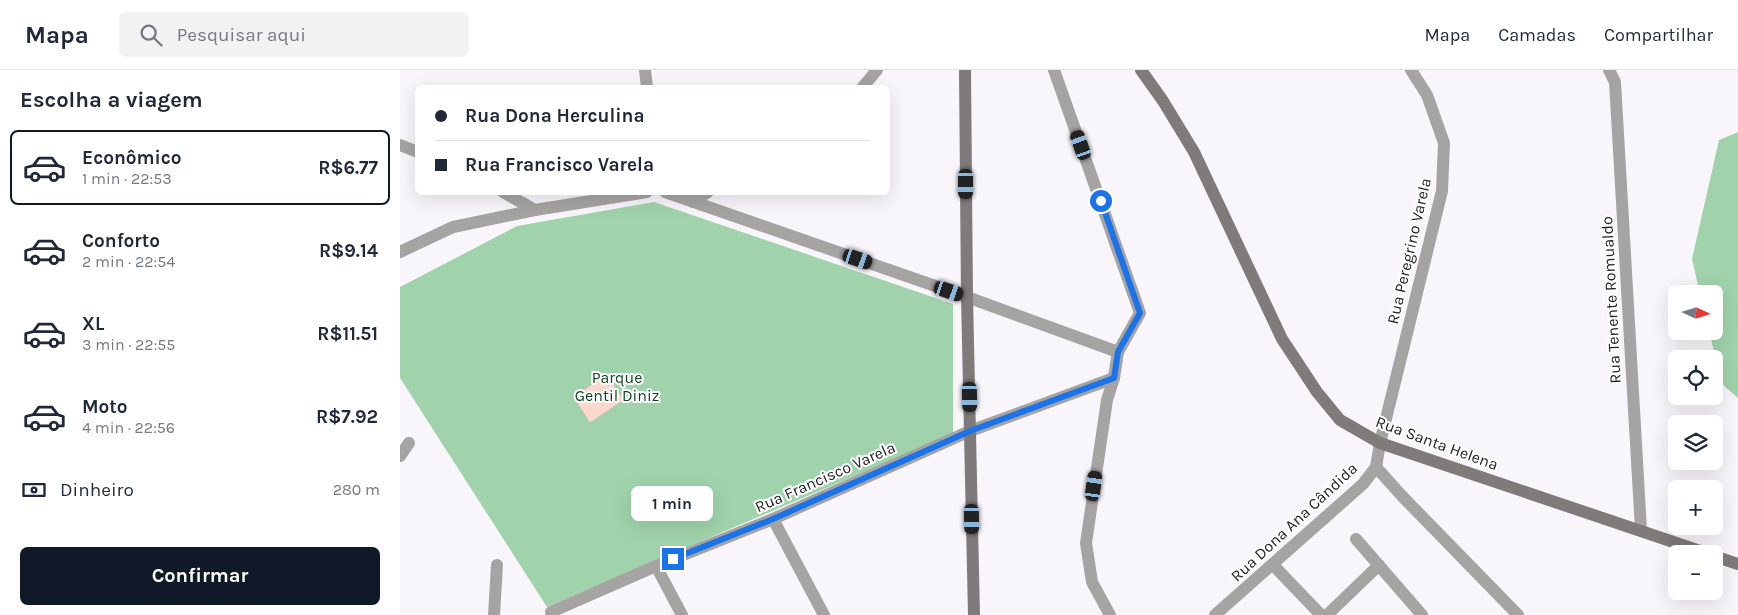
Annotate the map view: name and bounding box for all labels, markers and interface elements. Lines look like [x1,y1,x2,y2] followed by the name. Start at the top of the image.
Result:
[119,12,469,57] search box
[25,21,89,49] text: Mapa
[137,21,165,49] icon: search
[177,24,306,46] text: Pesquisar aqui
[1425,24,1470,46] text: Mapa
[1498,24,1576,46] text: Camadas
[1604,24,1713,46] text: Compartilhar
[20,87,203,113] text: Escolha a viagem
[465,105,645,127] text: Rua Dona Herculina
[1069,128,1092,162] car
[22,145,67,190] icon: car
[82,147,182,169] text: Econômico
[465,154,654,176] text: Rua Francisco Varela
[318,157,378,179] text: R$6.77
[82,169,172,188] text: 1 min · 22:53
[958,169,973,199] car
[1383,176,1435,326] street label: Rua Peregrino Varela
[1090,190,1112,212] route start
[1597,216,1625,384] street label: Rua Tenente Romualdo
[22,228,67,273] icon: car
[82,230,160,252] text: Conforto
[319,240,378,262] text: R$9.14
[841,247,874,271] car
[82,252,175,271] text: 2 min · 22:54
[932,279,965,303] car
[1668,285,1722,340] north arrow
[1668,285,1723,600] map controls
[22,311,67,356] icon: car
[82,313,104,335] text: XL
[317,323,378,345] text: R$11.51
[82,335,175,354] text: 3 min · 22:55
[1668,350,1723,405] button: locate
[575,368,659,405] park label: Parque Gentil Diniz
[962,382,977,412] car
[22,394,67,439] icon: car
[82,396,128,418] text: Moto
[316,406,378,428] text: R$7.92
[1373,412,1501,474] street label: Rua Santa Helena
[1668,415,1723,470] button: layers
[82,418,175,437] text: 4 min · 22:56
[752,438,898,516] street label: Rua Francisco Varela
[1227,458,1361,586] street label: Rua Dona Ana Cândida
[1084,470,1103,502] car
[20,476,48,504] icon: cash
[60,479,134,501] text: Dinheiro
[333,480,380,499] text: 280 m
[1668,480,1723,535] button: +
[632,486,714,522] callout: 1 min
[652,494,692,513] text: 1 min
[964,504,979,534] car
[1668,545,1723,600] button: −
[20,547,380,605] button: Confirmar
[662,548,684,570] route end

